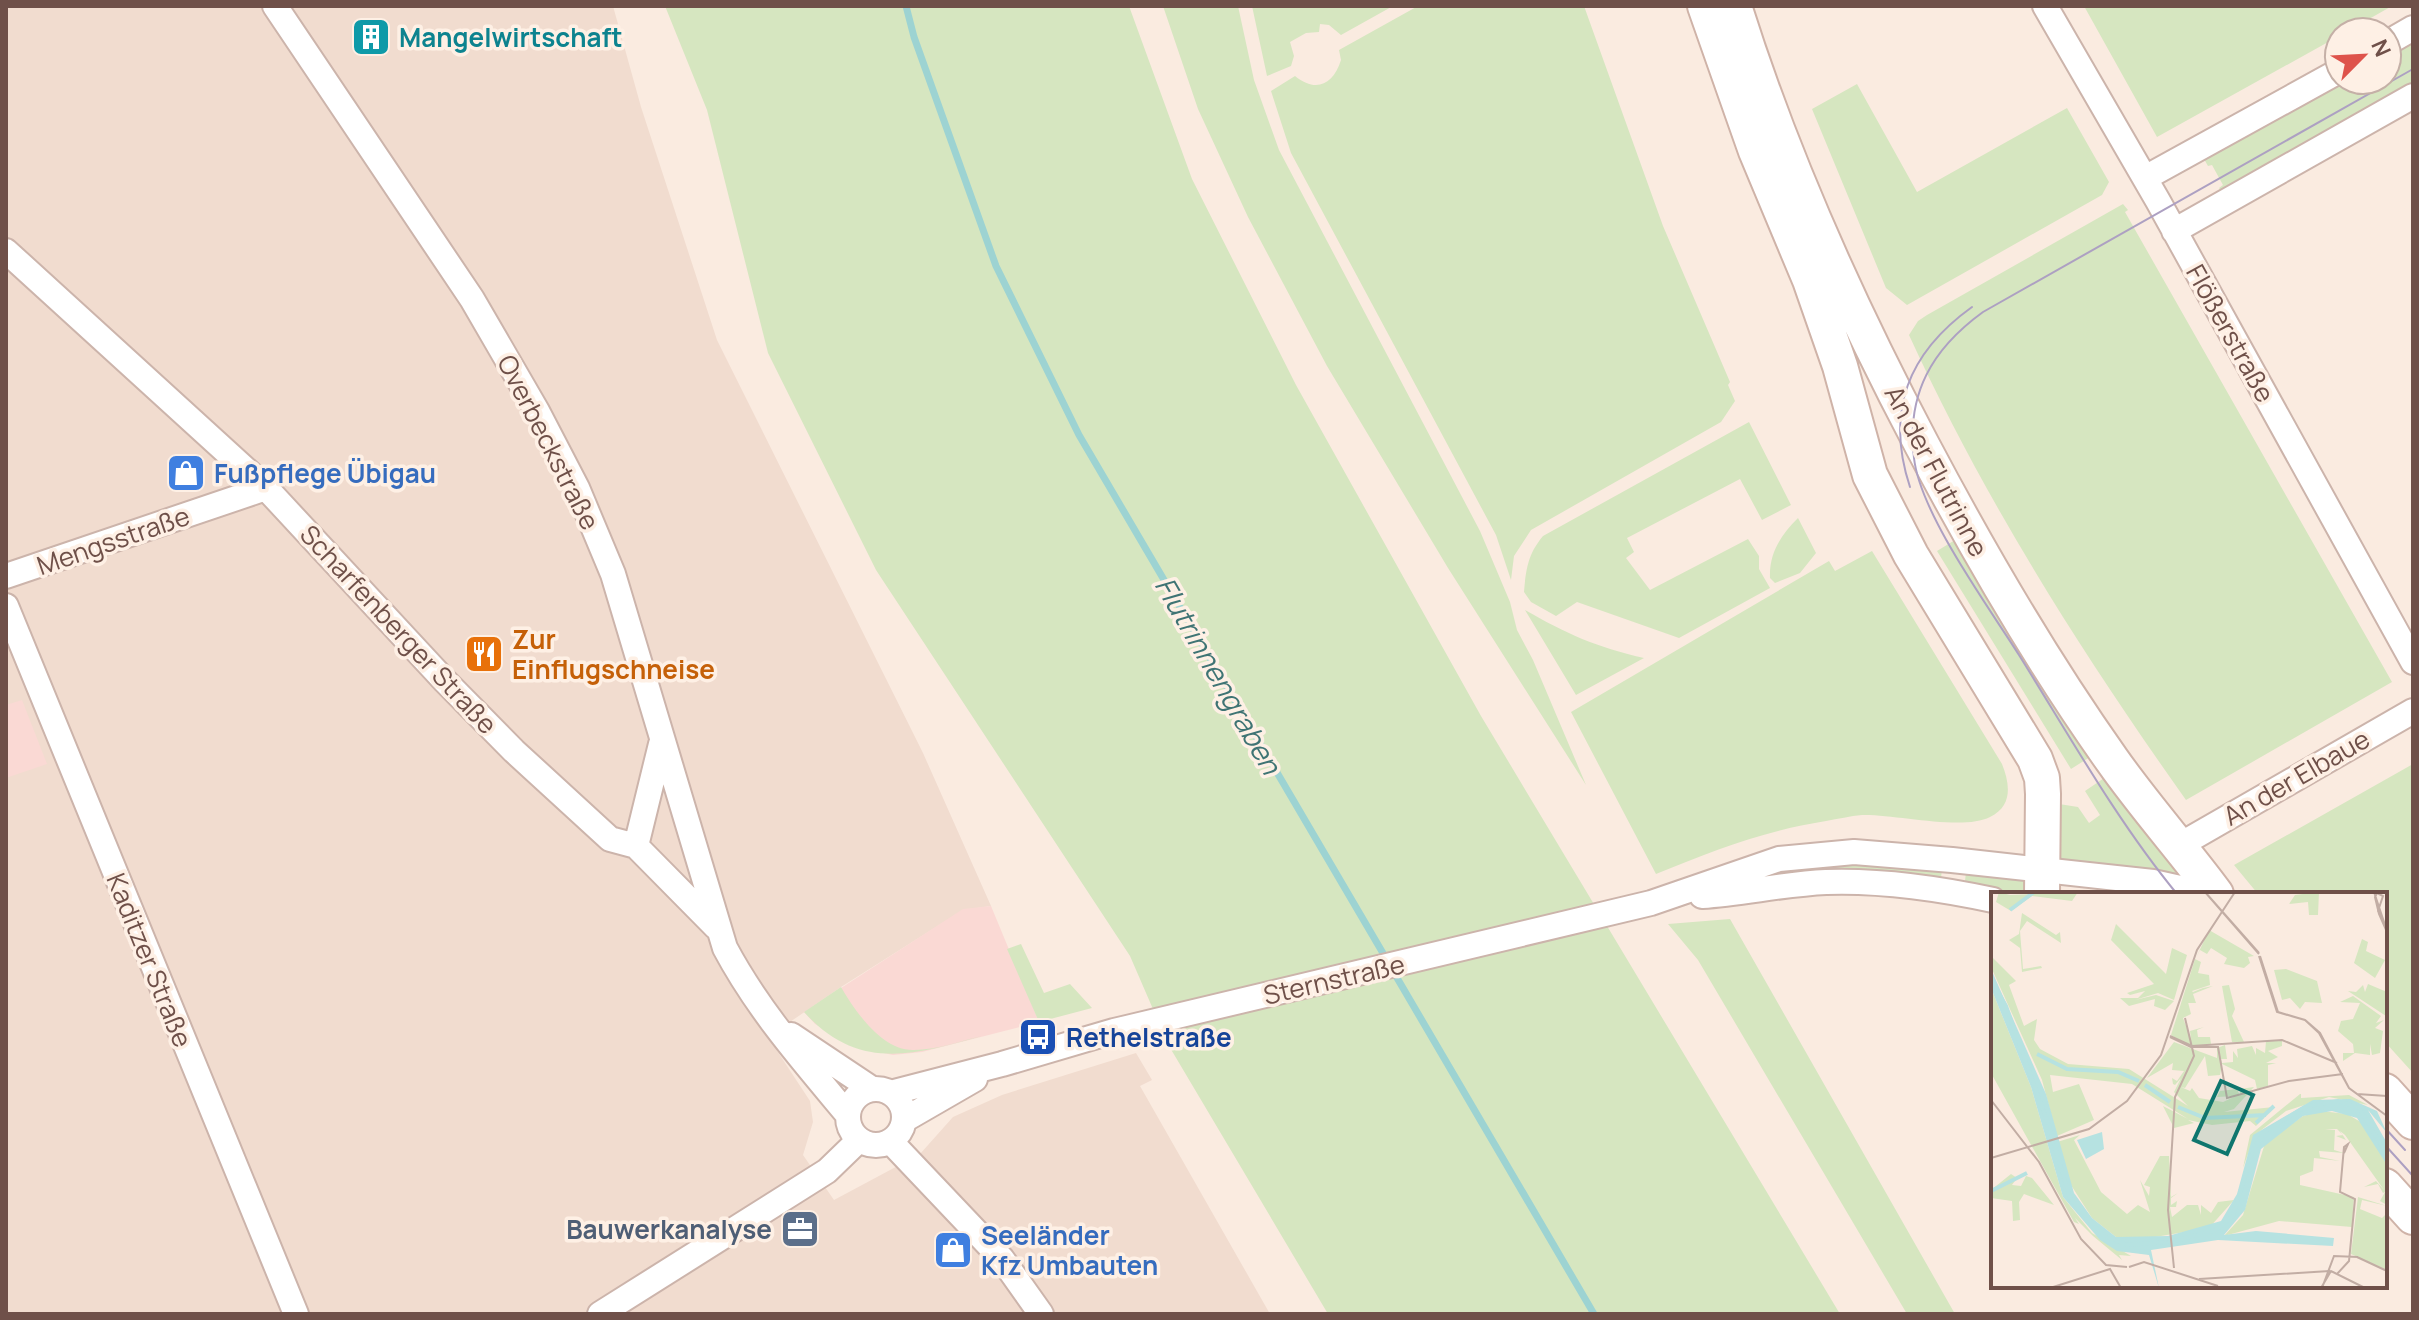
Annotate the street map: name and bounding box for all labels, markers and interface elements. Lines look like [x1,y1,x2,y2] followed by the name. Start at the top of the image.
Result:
[350,16,392,58] building icon: Mangelwirtschaft
[2323,16,2403,96] north arrow
[399,19,623,55] place label: Mangelwirtschaft
[2364,35,2398,61] text: N
[2178,258,2284,408] street label: Flößerstraße
[489,348,609,536] street label: Overbeckstraße
[1877,379,1997,563] street label: An der Flutrinne
[165,452,207,494] shop icon: Fußpflege Übigau
[214,455,436,491] place label: Fußpflege Übigau
[32,497,194,583] street label: Mengsstraße
[292,517,506,741] street label: Scharfenberger Straße
[1147,570,1292,782] water label: Flutrinnengraben
[512,621,715,687] place label: Zur Einflugschneise
[463,633,505,675] restaurant icon: Zur Einflugschneise
[2216,720,2376,834] street label: An der Elbaue
[99,868,201,1052] street label: Kaditzer Straße
[1991,892,2387,1288] inset map
[1260,945,1408,1013] street label: Sternstraße
[1017,1016,1059,1058] bus stop icon: Rethelstraße
[1066,1019,1232,1055] place label: Rethelstraße
[779,1208,821,1250] office icon: Bauwerkanalyse
[566,1211,772,1247] place label: Bauwerkanalyse
[981,1217,1158,1283] place label: Seeländer Kfz Umbauten
[932,1229,974,1271] shop icon: Seeländer Kfz Umbauten

